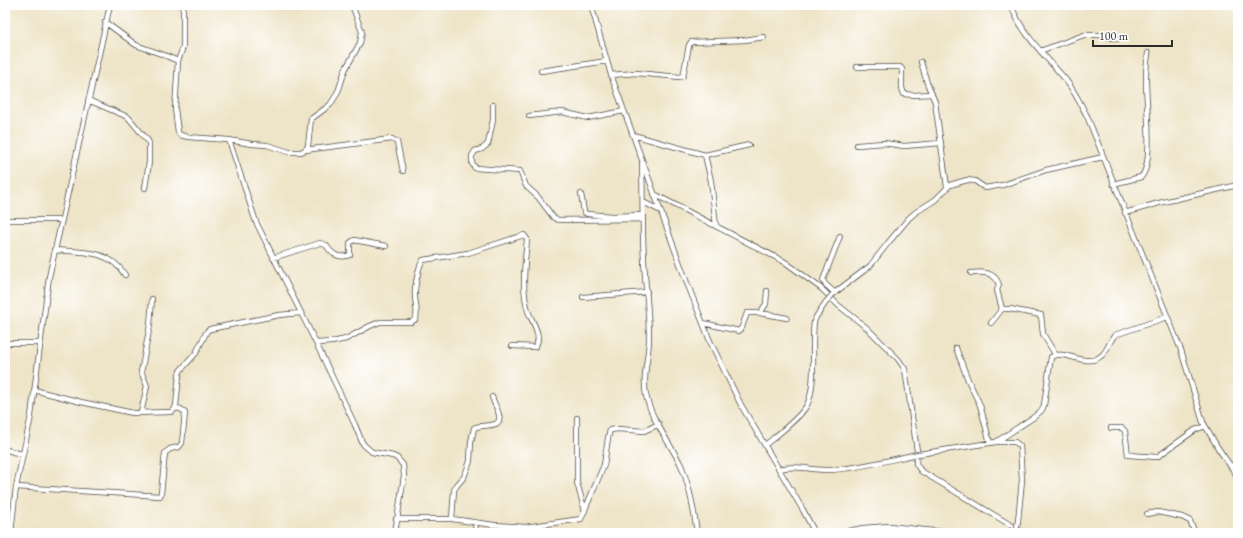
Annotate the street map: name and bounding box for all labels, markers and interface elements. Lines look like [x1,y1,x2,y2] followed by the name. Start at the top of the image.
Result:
[1093,22,1172,48] scale bar
[1099,28,1129,44] text: 100 m

